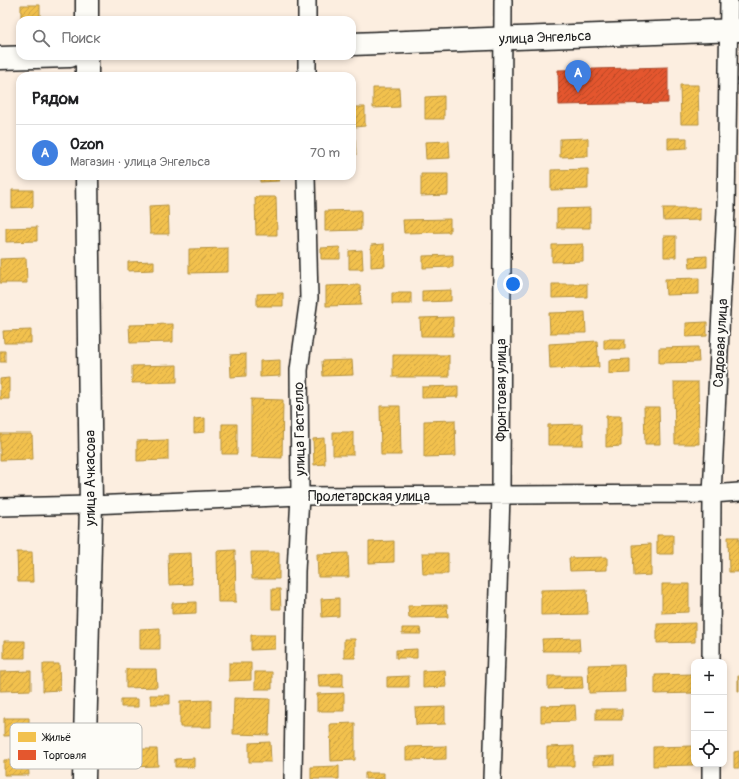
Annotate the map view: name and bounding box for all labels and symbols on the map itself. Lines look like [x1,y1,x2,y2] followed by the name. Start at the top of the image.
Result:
[498,27,591,48] street label: улица Энгельса
[565,60,591,93] pin: A
[503,274,523,294] your location
[710,298,731,388] street label: Садовая улица
[493,339,510,441] street label: Фронтовая улица
[290,381,309,477] street label: улица Гастелло
[82,430,99,527] street label: улица Ачкасова
[308,488,430,505] street label: Пролетарская улица
[10,723,142,769] legend
[41,731,71,744] text: Жильё
[43,749,86,762] text: Торговля

